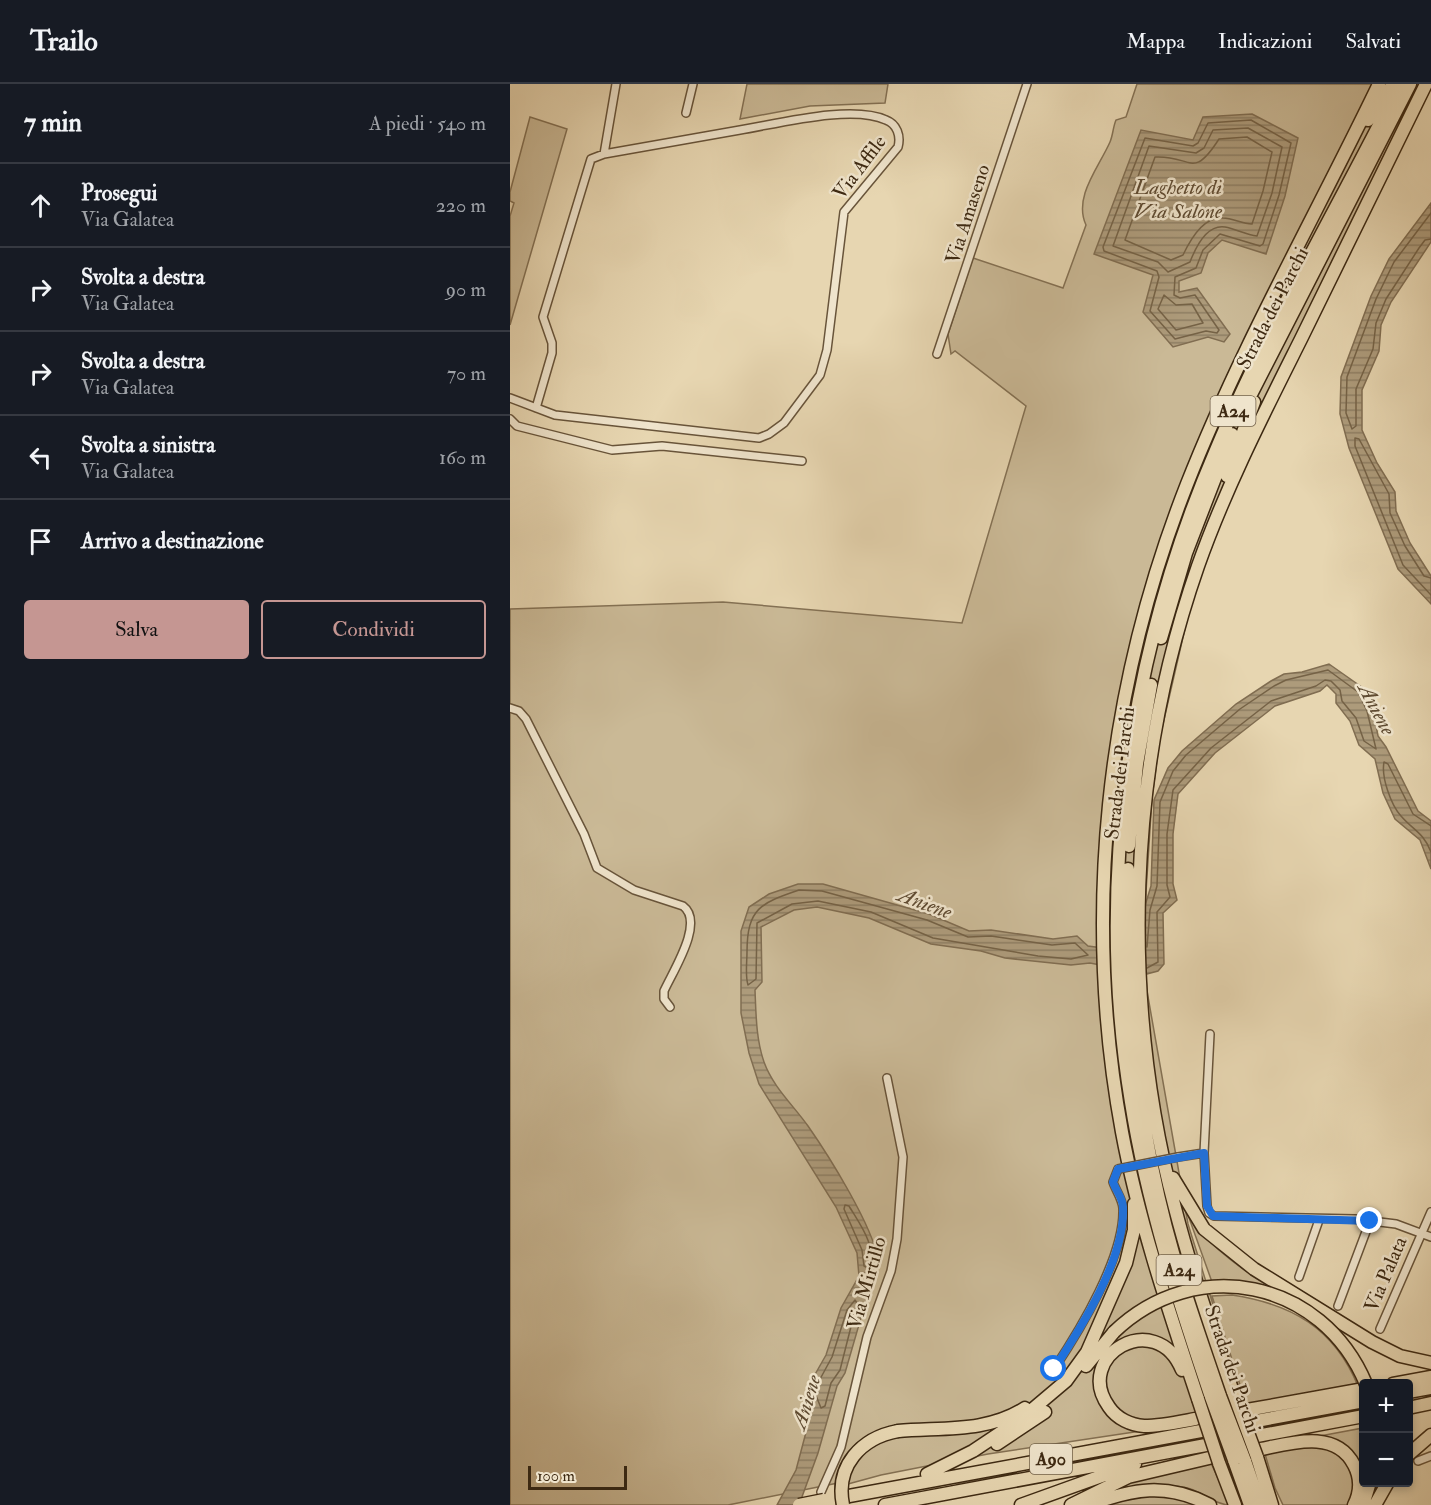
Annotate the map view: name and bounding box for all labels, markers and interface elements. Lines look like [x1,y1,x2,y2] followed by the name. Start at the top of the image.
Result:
[30,24,98,59] text: Trailo
[1126,28,1185,55] text: Mappa
[1218,28,1312,55] text: Indicazioni
[1345,28,1401,55] text: Salvati
[24,107,82,139] text: 7 min
[369,111,486,136] text: A piedi · 540 m
[827,130,892,204] street label: Via Affile
[940,161,995,267] street label: Via Amaseno
[1133,174,1223,225] water label: Laghetto di Via Salone
[81,179,157,207] text: Prosegui
[24,189,57,222] icon: ahead
[436,193,486,218] text: 220 m
[81,207,174,232] text: Via Galatea
[1231,243,1314,374] street label: Strada dei Parchi
[81,263,205,291] text: Svolta a destra
[24,273,57,306] icon: right
[446,277,486,302] text: 90 m
[81,291,174,316] text: Via Galatea
[81,347,205,375] text: Svolta a destra
[24,357,57,390] icon: right
[447,361,486,386] text: 70 m
[81,375,174,400] text: Via Galatea
[1210,396,1256,426] road number: A24
[81,431,215,459] text: Svolta a sinistra
[24,441,57,474] icon: left
[439,445,486,470] text: 160 m
[81,459,174,484] text: Via Galatea
[24,525,57,558] icon: arrive
[81,527,264,555] text: Arrivo a destinazione
[24,600,249,659] button: Salva
[261,600,486,659] button: Condividi
[1351,677,1402,741] water label: Aniene
[1099,705,1140,841] street label: Strada dei Parchi
[892,881,956,926] water label: Aniene
[1356,1207,1382,1233] route end
[1358,1232,1413,1316] street label: Via Palata
[841,1234,892,1333] street label: Via Mirtillo
[1156,1255,1202,1285] road number: A24
[1199,1302,1266,1437] street label: Strada dei Parchi
[1040,1355,1066,1381] route start
[785,1371,828,1434] water label: Aniene
[1359,1379,1413,1487] map controls
[1359,1379,1413,1433] button: +
[1359,1433,1413,1487] button: −
[1030,1444,1072,1474] road number: A90
[528,1463,627,1490] scale bar
[537,1466,575,1486] text: 100 m

